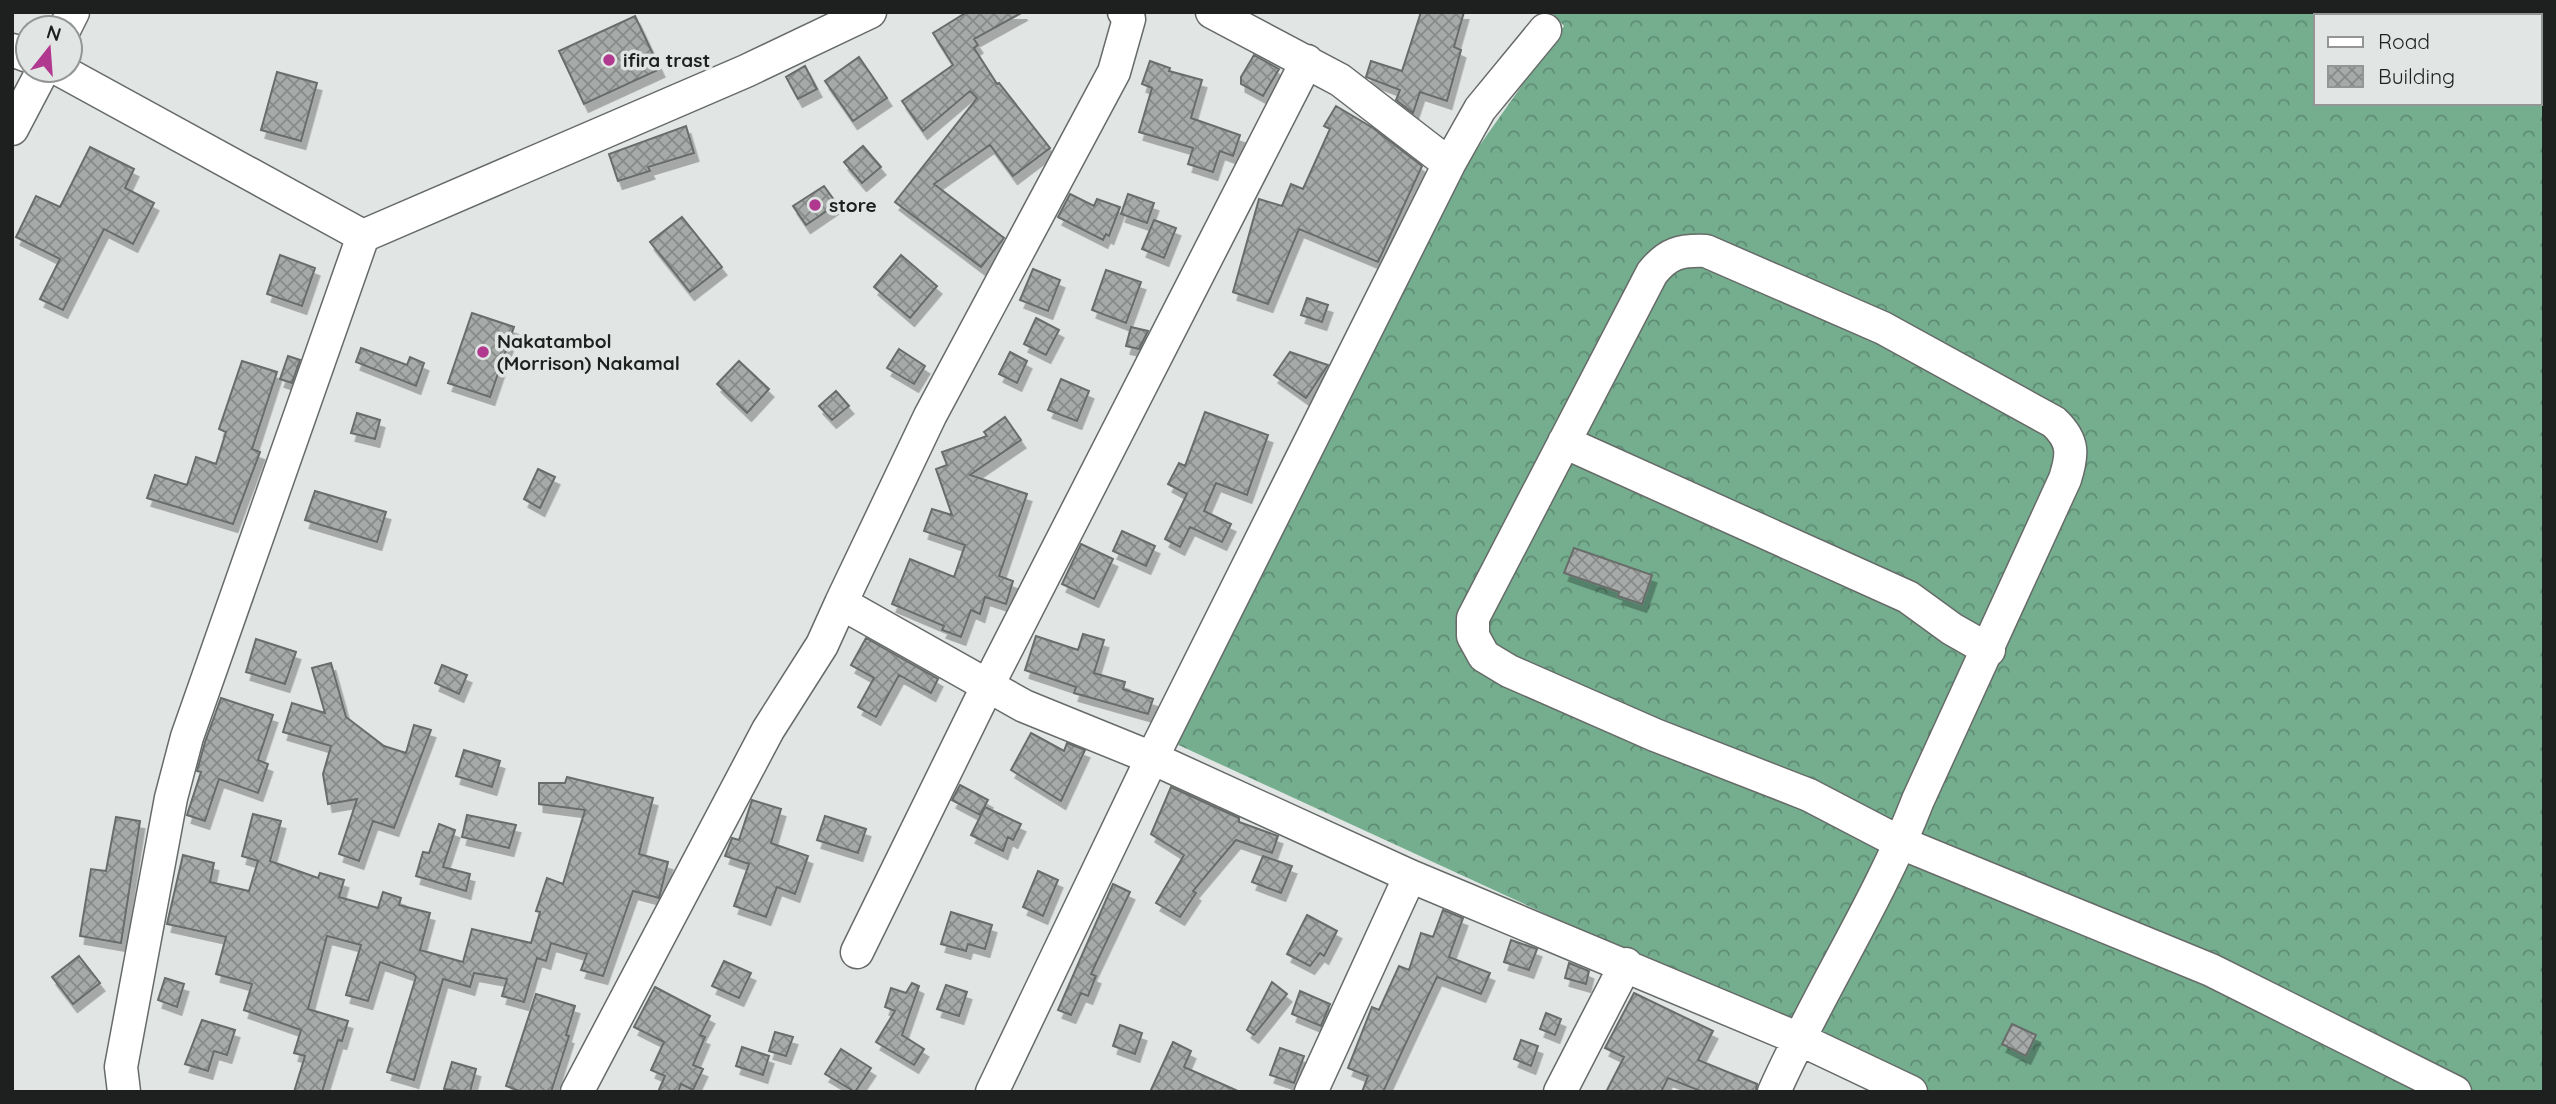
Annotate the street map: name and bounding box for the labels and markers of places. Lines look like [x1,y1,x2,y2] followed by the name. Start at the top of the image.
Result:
[623,48,710,72] place label: ifira trast
[601,52,617,68] marker: ifira trast
[829,193,877,217] place label: store
[807,197,823,213] marker: store
[497,329,680,375] place label: Nakatambol (Morrison) Nakamal
[475,344,491,360] marker: Nakatambol (Morrison) Nakamal

